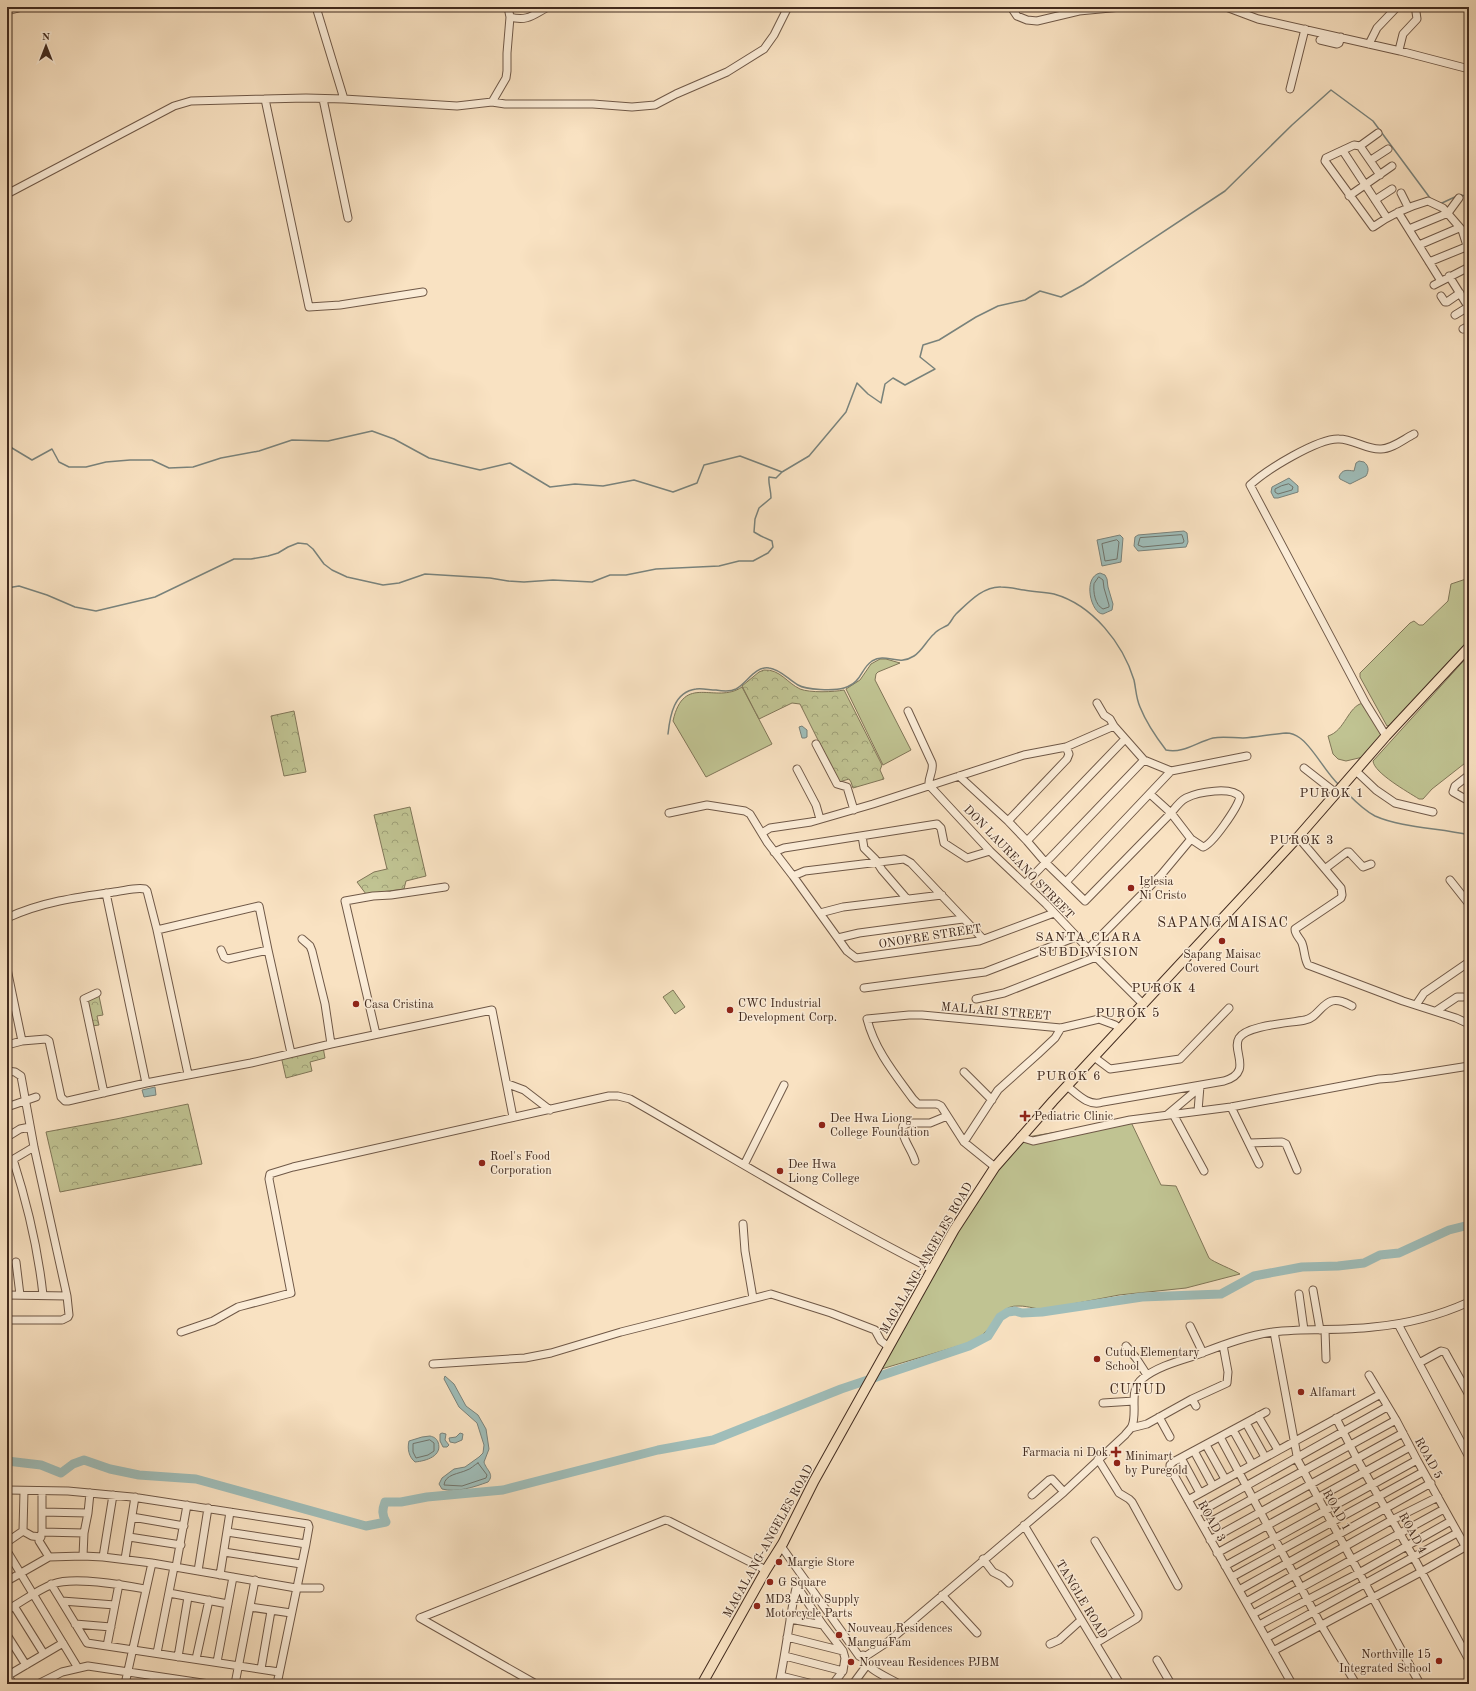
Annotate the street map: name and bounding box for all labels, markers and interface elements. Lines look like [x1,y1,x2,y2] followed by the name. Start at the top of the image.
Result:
[26,26,66,66] north arrow
[42,32,51,43] text: N
[1299,787,1365,800] district label: PUROK 1
[961,804,1076,922] street label: DON LAUREANO STREET
[1269,834,1335,847] district label: PUROK 3
[1139,876,1186,902] place label: Iglesia Ni Cristo
[1126,883,1136,893] marker: Iglesia Ni Cristo
[1157,916,1289,930] district label: SAPANG MAISAC
[878,923,983,951] street label: ONOFRE STREET
[1035,931,1143,959] district label: SANTA CLARA SUBDIVISION
[1217,936,1227,946] marker: Sapang Maisac Covered Court
[1183,949,1261,975] place label: Sapang Maisac Covered Court
[1131,982,1197,995] district label: PUROK 4
[738,998,837,1024] place label: CWC Industrial Development Corp.
[351,999,361,1009] marker: Casa Cristina
[364,999,434,1011] place label: Casa Cristina
[940,1001,1052,1023] street label: MALLARI STREET
[725,1005,735,1015] marker: CWC Industrial Development Corp.
[1095,1007,1161,1020] district label: PUROK 5
[1036,1070,1102,1083] district label: PUROK 6
[1019,1110,1031,1122] marker: Pediatric Clinic
[1034,1111,1113,1123] place label: Pediatric Clinic
[830,1113,930,1139] place label: Dee Hwa Liong College Foundation
[817,1120,827,1130] marker: Dee Hwa Liong College Foundation
[490,1151,552,1177] place label: Roel's Food Corporation
[477,1158,487,1168] marker: Roel's Food Corporation
[788,1159,860,1185] place label: Dee Hwa Liong College
[775,1166,785,1176] marker: Dee Hwa Liong College
[878,1181,975,1336] street label: MAGALANG-ANGELES ROAD
[1105,1347,1200,1373] place label: Cutud Elementary School
[1092,1354,1102,1364] marker: Cutud Elementary School
[1109,1383,1167,1397] district label: CUTUD
[1296,1387,1306,1397] marker: Alfamart
[1309,1387,1356,1399] place label: Alfamart
[1412,1435,1445,1481] street label: ROAD 5
[1022,1447,1108,1459] place label: Farmacia ni Dok
[1111,1447,1121,1457] marker: Farmacia ni Dok
[1125,1451,1188,1477] place label: Minimart by Puregold
[1112,1458,1122,1468] marker: Minimart by Puregold
[722,1463,816,1620] street label: MAGALANG-ANGELES ROAD
[1320,1488,1352,1533] street label: ROAD 1
[1195,1499,1227,1544] street label: ROAD 3
[1396,1511,1428,1556] street label: ROAD 4
[774,1557,784,1567] marker: Margie Store
[787,1557,855,1569] place label: Margie Store
[1053,1558,1109,1641] street label: TANGLE ROAD
[765,1577,775,1587] marker: G Square
[778,1577,827,1589] place label: G Square
[765,1594,860,1620] place label: MD3 Auto Supply Motorcycle Parts
[752,1601,762,1611] marker: MD3 Auto Supply Motorcycle Parts
[847,1623,952,1649] place label: Nouveau Residences ManguaFam
[834,1630,844,1640] marker: Nouveau Residences ManguaFam
[1339,1648,1431,1675] place label: Northville 15 Integrated School
[1434,1656,1444,1666] marker: Northville 15 Integrated School
[846,1657,856,1667] marker: Nouveau Residences PJBM
[859,1657,999,1669] place label: Nouveau Residences PJBM

